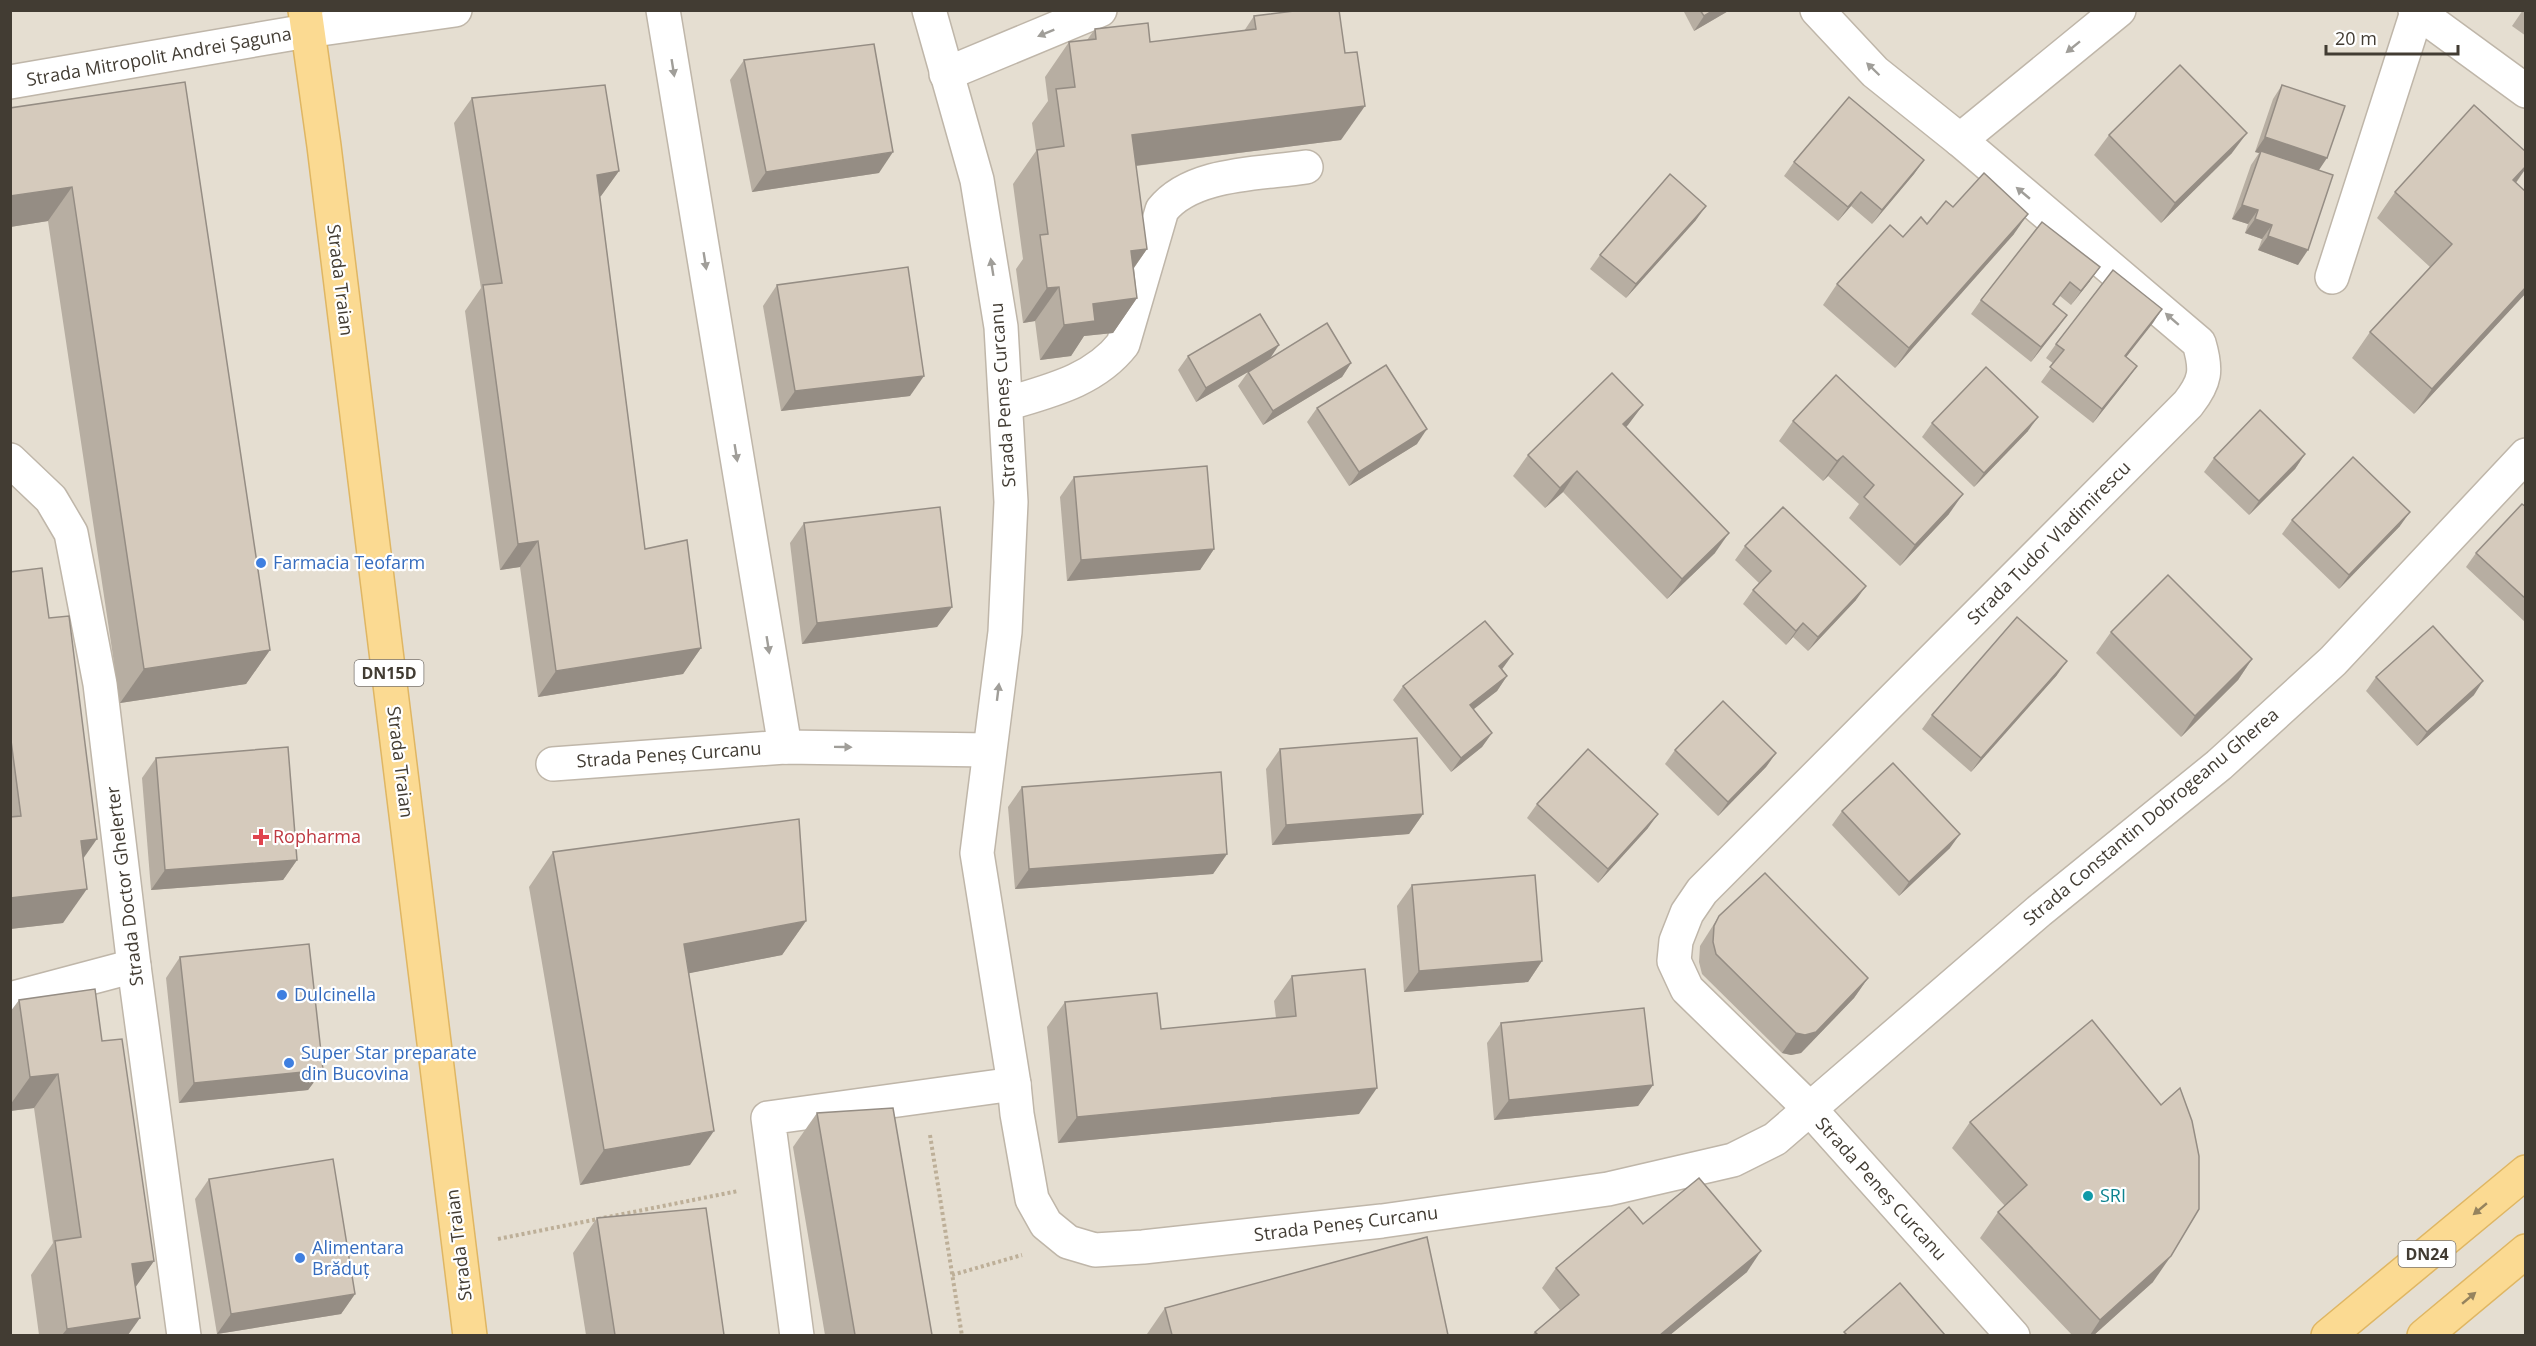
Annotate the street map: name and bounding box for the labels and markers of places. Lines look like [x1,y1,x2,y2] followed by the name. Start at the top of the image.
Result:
[273,550,425,574] place label: Farmacia Teofarm
[254,556,268,570] marker: Farmacia Teofarm
[273,824,361,848] place label: Ropharma
[254,830,268,844] marker: Ropharma
[294,982,376,1006] place label: Dulcinella
[275,988,289,1002] marker: Dulcinella
[301,1040,477,1085] place label: Super Star preparate din Bucovina
[282,1056,296,1070] marker: Super Star preparate din Bucovina
[2100,1183,2126,1207] place label: SRI
[2081,1189,2095,1203] marker: SRI
[312,1235,404,1280] place label: Alimentara Brăduț
[293,1251,307,1265] marker: Alimentara Brăduț

